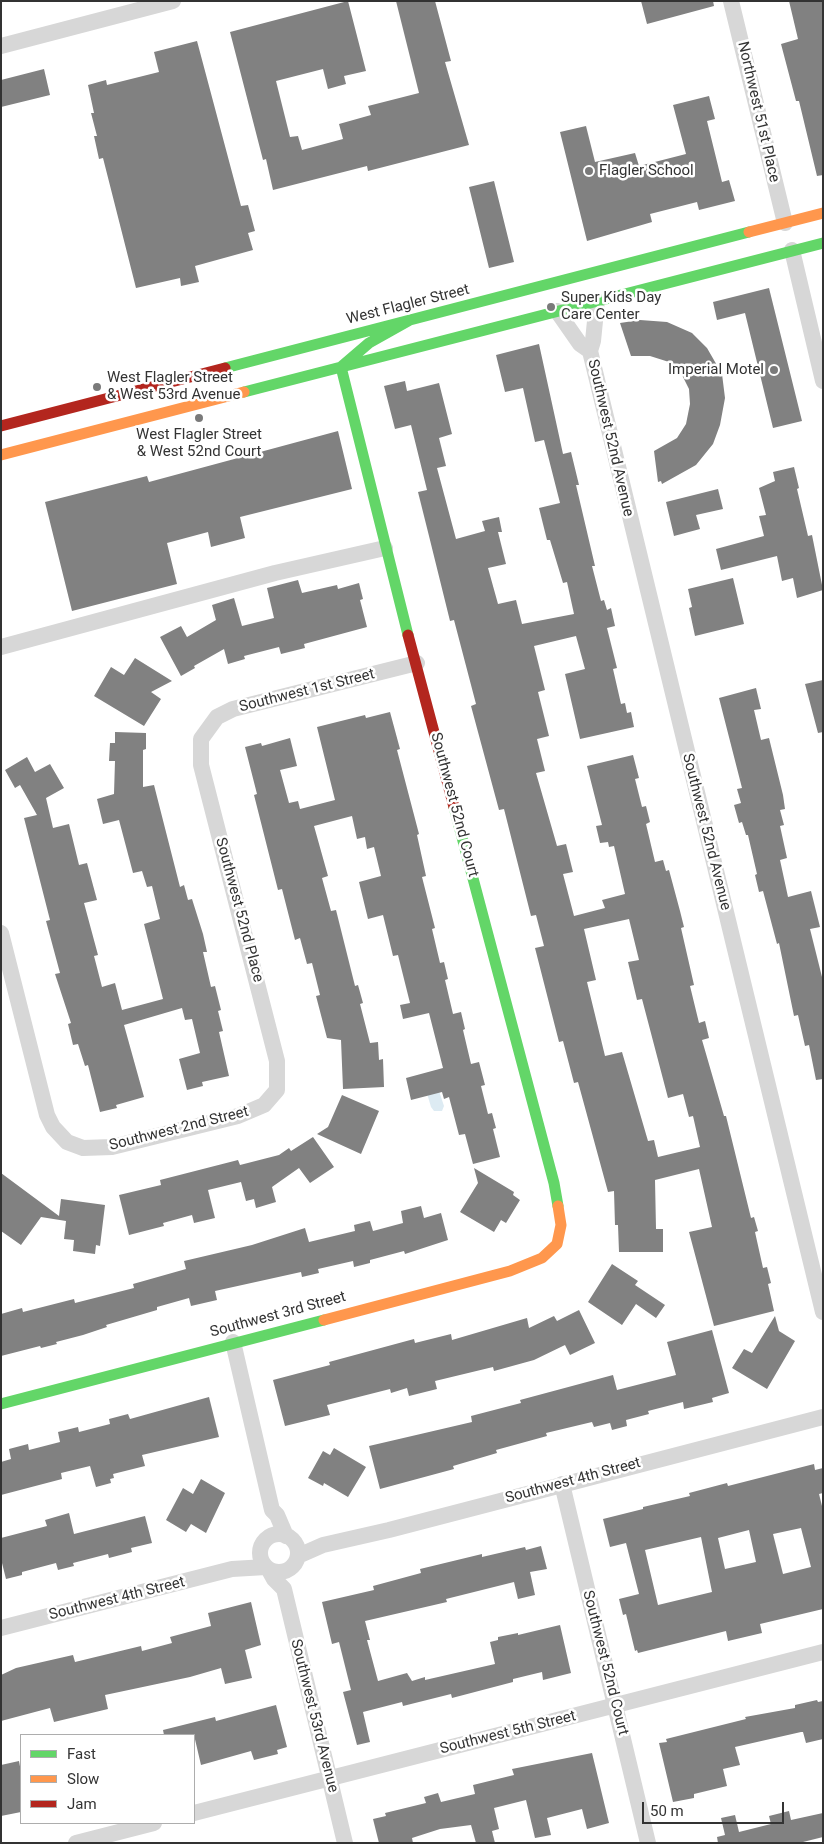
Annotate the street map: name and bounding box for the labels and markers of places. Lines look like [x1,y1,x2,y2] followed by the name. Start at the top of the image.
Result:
[599,162,694,180] place label: Flagler School
[583,165,595,177] marker: Flagler School
[561,289,661,324] place label: Super Kids Day Care Center
[545,301,557,313] marker: Super Kids Day Care Center
[668,361,764,379] place label: Imperial Motel
[768,364,780,376] marker: Imperial Motel
[107,369,240,404] place label: West Flagler Street & West 53rd Avenue
[91,381,103,393] marker: West Flagler Street & West 53rd Avenue
[193,412,205,424] marker: West Flagler Street & West 52nd Court
[136,426,262,461] place label: West Flagler Street & West 52nd Court

